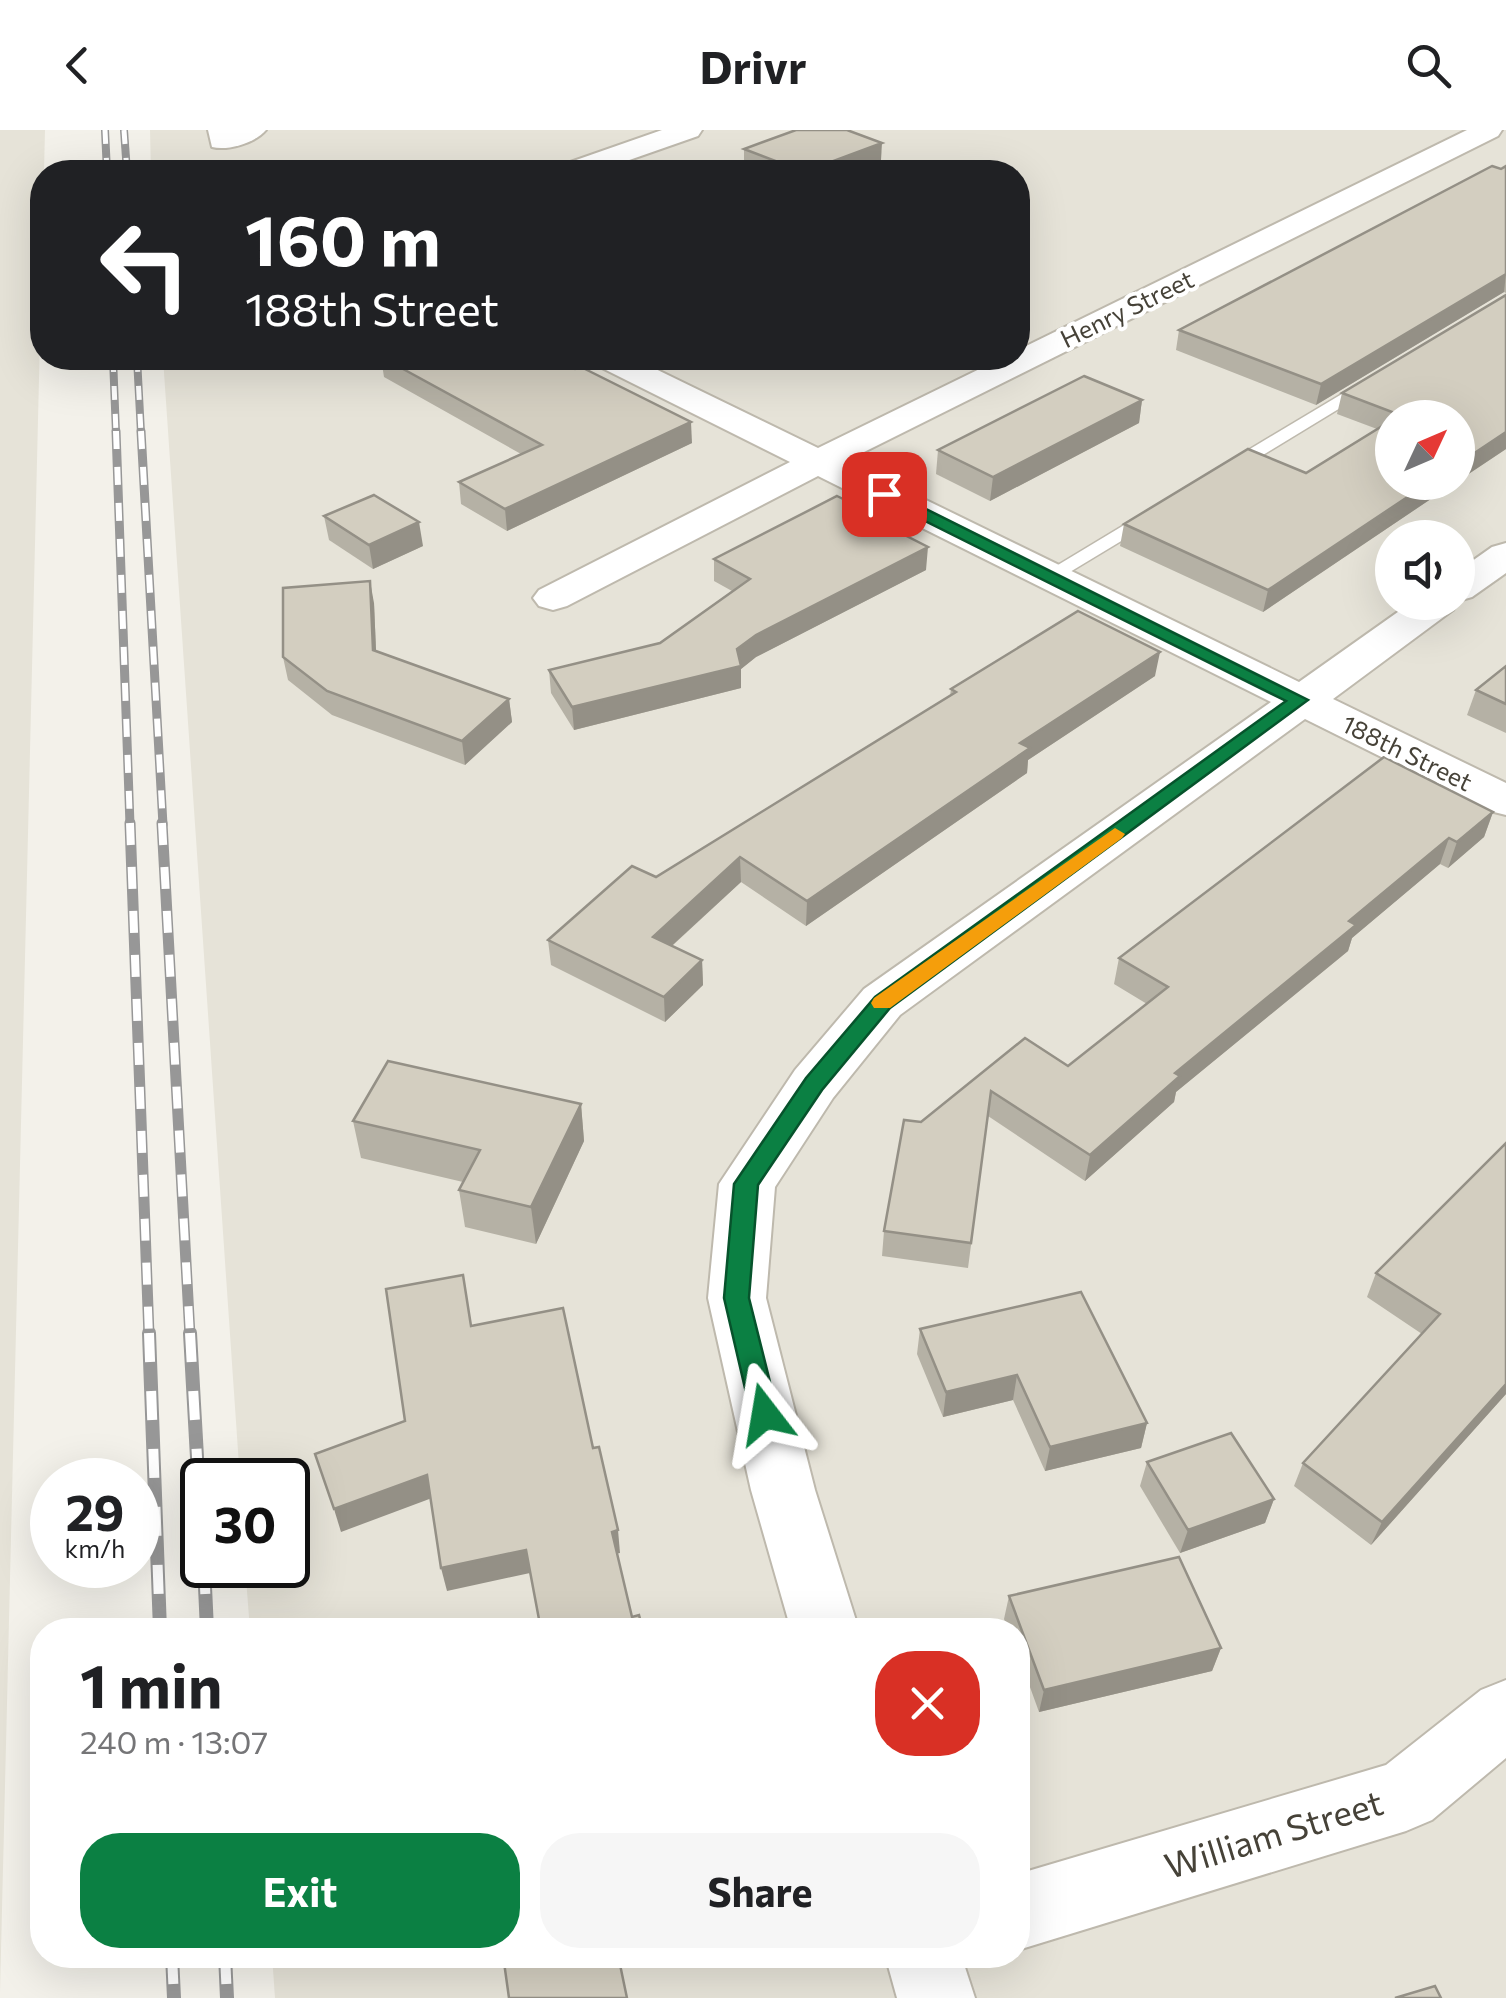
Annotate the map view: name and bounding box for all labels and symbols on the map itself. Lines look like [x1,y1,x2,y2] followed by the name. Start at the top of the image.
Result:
[1055,263,1198,353] street label: Henry Street
[1375,400,1475,500] north arrow
[842,452,927,537] pin
[1337,708,1477,797] street label: 188th Street
[713,1362,817,1466] position arrow
[180,1458,310,1588] speed limit sign: 30
[1159,1779,1388,1886] street label: William Street

